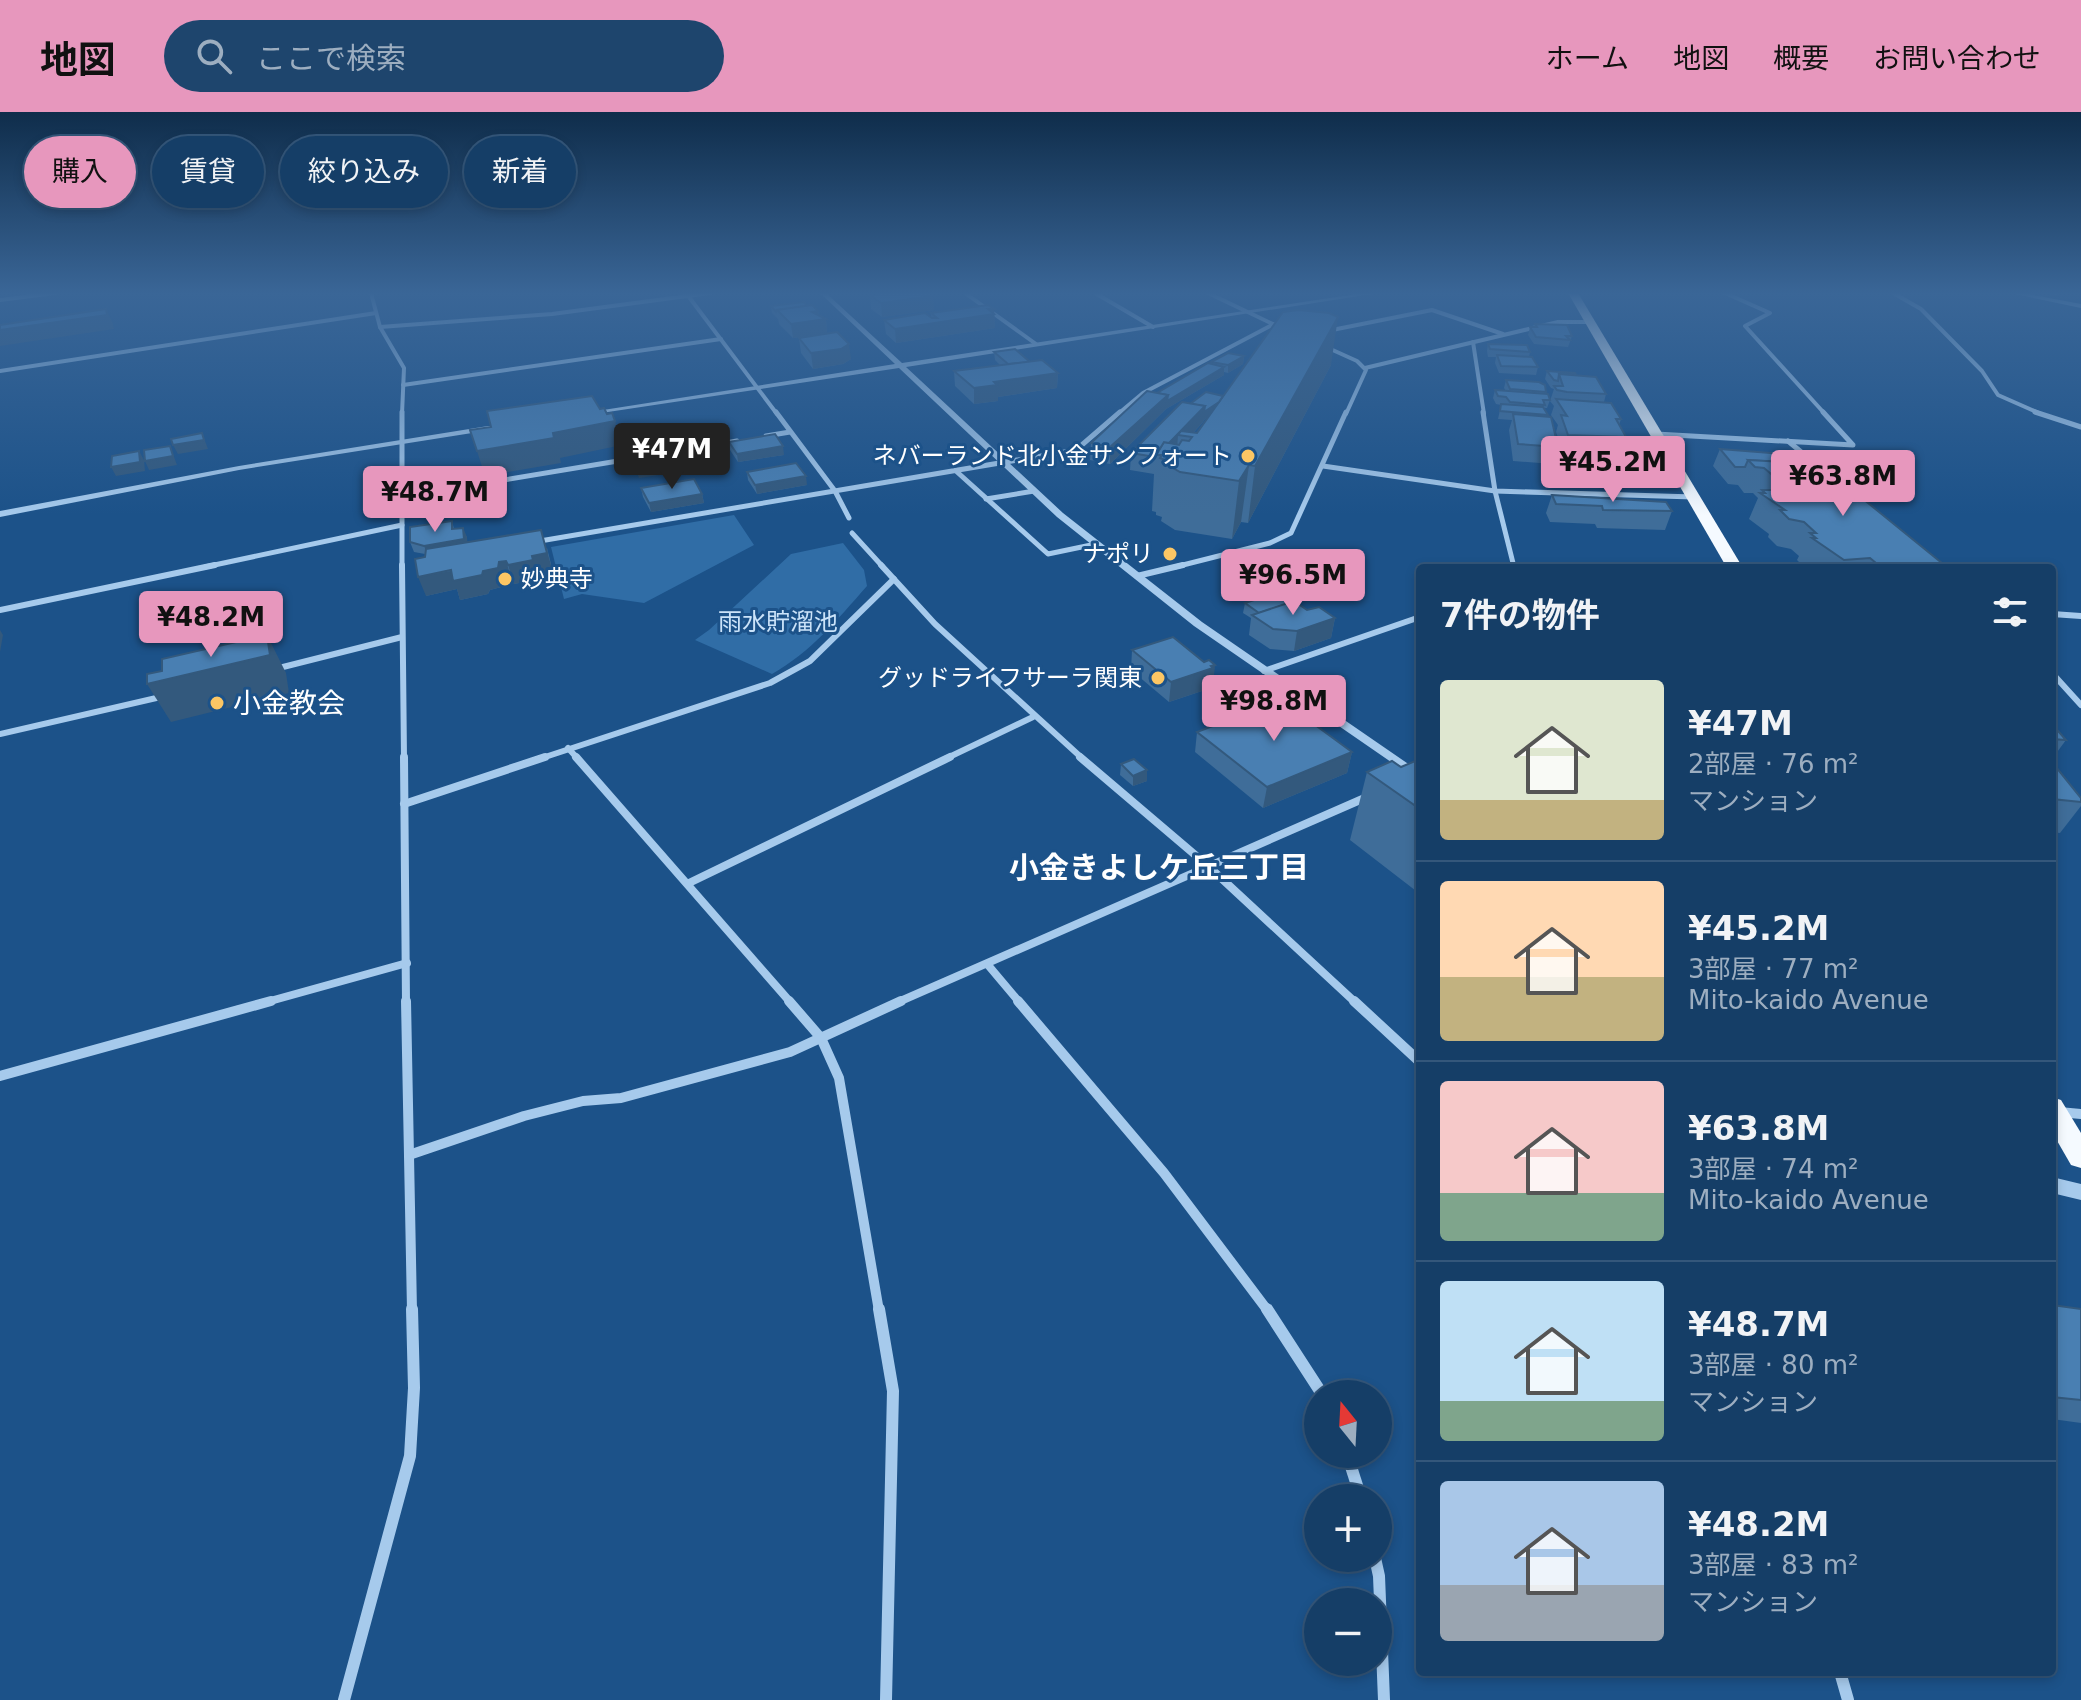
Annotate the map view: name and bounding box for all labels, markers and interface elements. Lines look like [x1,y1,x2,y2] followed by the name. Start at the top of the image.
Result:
[164,20,724,92] search box
[192,34,236,78] icon: search
[40,38,116,82] text: 地図
[256,41,406,76] text: ここで検索
[1546,42,1629,75] text: ホーム
[1673,42,1729,75] text: 地図
[1773,42,1829,75] text: 概要
[1873,42,2041,75] text: お問い合わせ
[24,136,136,208] chip: 購入
[152,136,264,208] chip: 賃貸
[280,136,448,208] chip: 絞り込み
[464,136,576,208] chip: 新着
[625,423,719,491] pin: ¥47M
[632,434,712,464] text: ¥47M
[1548,436,1678,504] pin: ¥45.2M
[873,442,1232,470] place label: ネバーランド北小金サンフォート
[1239,447,1257,465] marker: ネバーランド北小金サンフォート
[1559,447,1667,477] text: ¥45.2M
[1778,450,1908,518] pin: ¥63.8M
[1789,461,1897,491] text: ¥63.8M
[370,466,500,534] pin: ¥48.7M
[381,477,489,507] text: ¥48.7M
[1082,540,1154,568] place label: ナポリ
[1161,545,1179,563] marker: ナポリ
[1228,549,1358,617] pin: ¥96.5M
[1239,560,1347,590] text: ¥96.5M
[521,565,593,593] place label: 妙典寺
[496,570,514,588] marker: 妙典寺
[1988,590,2032,634] icon: filters
[146,591,276,659] pin: ¥48.2M
[1440,595,1600,635] text: 7件の物件
[157,602,265,632] text: ¥48.2M
[718,608,838,636] park label: 雨水貯溜池
[878,664,1142,692] place label: グッドライフサーラ関東
[1149,669,1167,687] marker: グッドライフサーラ関東
[1209,675,1339,743] pin: ¥98.8M
[1220,686,1328,716] text: ¥98.8M
[233,687,345,720] place label: 小金教会
[208,694,226,712] marker: 小金教会
[1688,703,1793,743] text: ¥47M
[1504,712,1600,808] icon: home
[1688,749,1858,779] text: 2部屋 · 76 m²
[1688,786,1818,816] text: マンション
[1009,850,1309,885] district label: 小金きよしケ丘三丁目
[1688,908,1829,948] text: ¥45.2M
[1504,913,1600,1009] icon: home
[1688,954,1858,984] text: 3部屋 · 77 m²
[1688,985,1929,1015] text: Mito-kaido Avenue
[1688,1108,1829,1148] text: ¥63.8M
[1504,1113,1600,1209] icon: home
[1688,1154,1858,1184] text: 3部屋 · 74 m²
[1688,1185,1929,1215] text: Mito-kaido Avenue
[1688,1304,1829,1344] text: ¥48.7M
[1504,1313,1600,1409] icon: home
[1688,1350,1858,1380] text: 3部屋 · 80 m²
[1304,1380,1392,1468] north arrow
[1304,1380,1392,1676] map controls
[1688,1387,1818,1417] text: マンション
[1304,1484,1392,1572] button: +
[1688,1504,1829,1544] text: ¥48.2M
[1504,1513,1600,1609] icon: home
[1688,1550,1858,1580] text: 3部屋 · 83 m²
[1688,1587,1818,1617] text: マンション
[1304,1588,1392,1676] button: −

